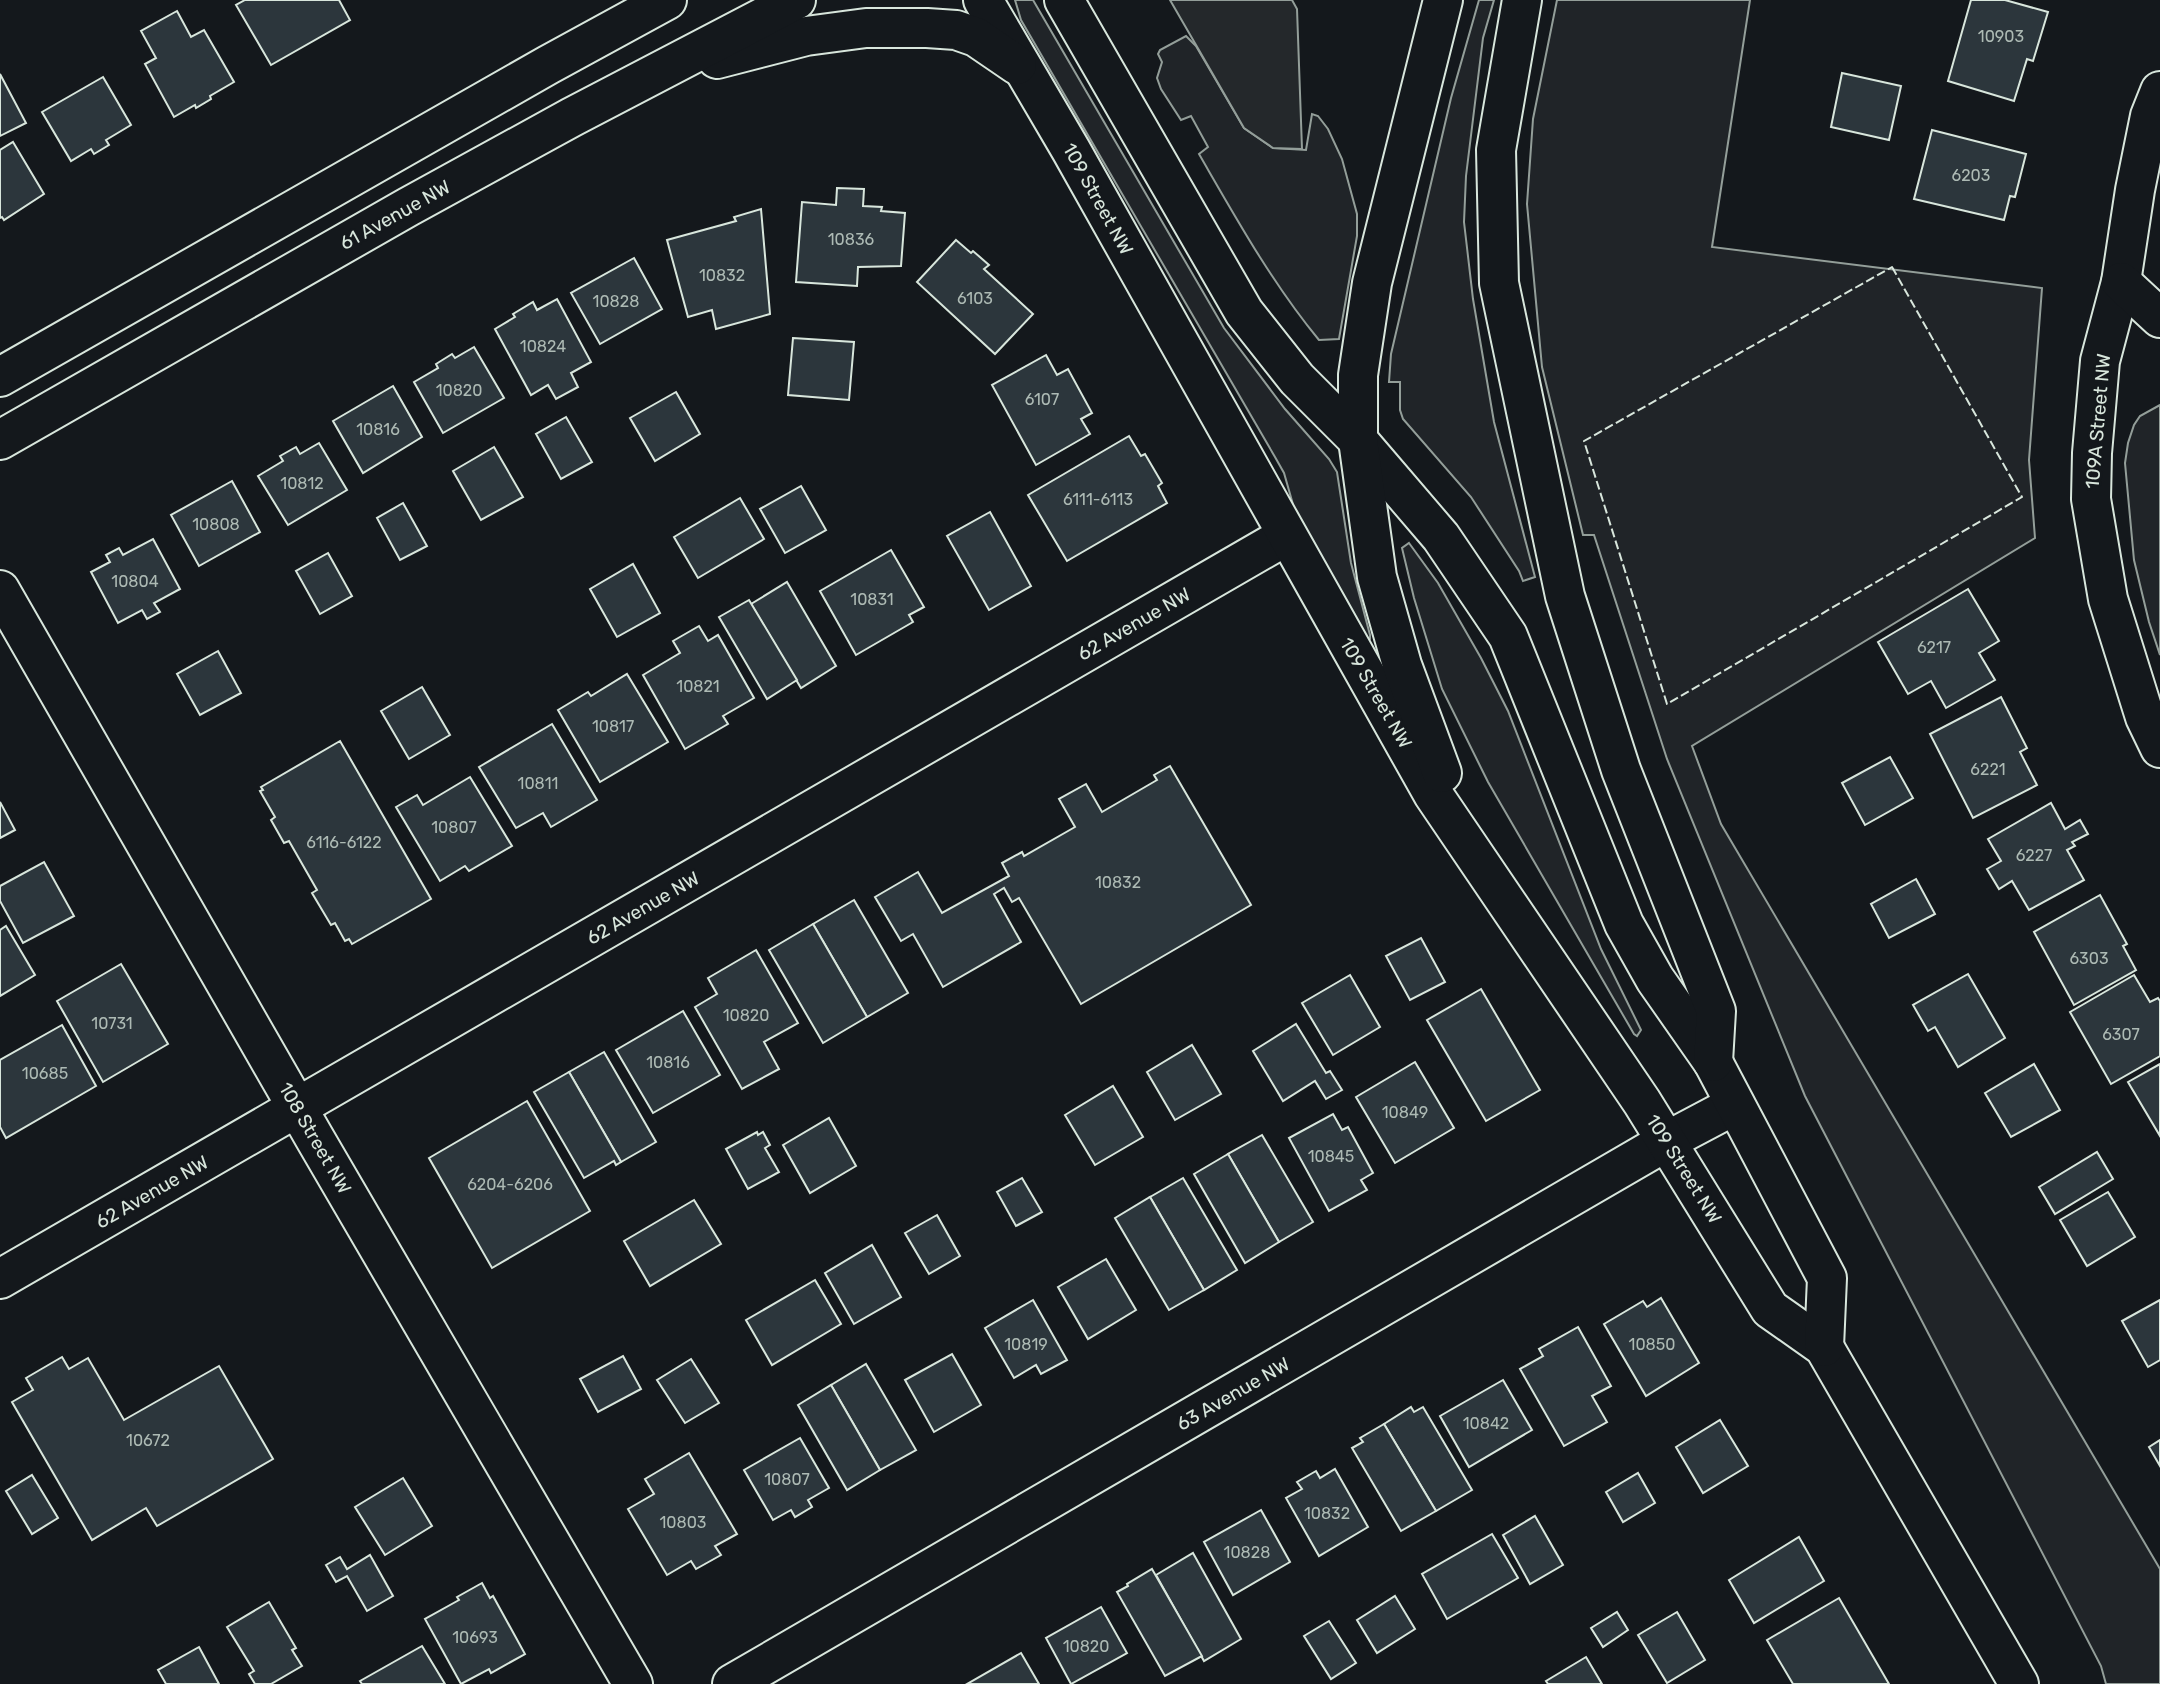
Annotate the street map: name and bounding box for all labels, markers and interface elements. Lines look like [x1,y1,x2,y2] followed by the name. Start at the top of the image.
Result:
[1978,27,2024,46] house number: 10903
[1058,139,1138,259] street label: 109 Street NW
[1952,166,1990,185] house number: 6203
[336,175,454,255] street label: 61 Avenue NW
[828,230,875,249] house number: 10836
[699,266,745,285] house number: 10832
[957,289,993,308] house number: 6103
[593,292,639,311] house number: 10828
[520,337,566,356] house number: 10824
[2081,352,2115,490] street label: 109A Street NW
[436,381,482,400] house number: 10820
[1025,390,1059,409] house number: 6107
[356,420,400,439] house number: 10816
[280,474,324,493] house number: 10812
[1063,490,1133,509] house number: 6111-6113
[192,515,240,534] house number: 10808
[111,572,159,591] house number: 10804
[1074,582,1194,666] street label: 62 Avenue NW
[850,590,894,609] house number: 10831
[1335,633,1417,753] street label: 109 Street NW
[1917,638,1951,657] house number: 6217
[676,677,720,696] house number: 10821
[592,717,634,736] house number: 10817
[1970,760,2006,779] house number: 6221
[518,774,558,793] house number: 10811
[431,818,477,837] house number: 10807
[306,833,382,852] house number: 6116-6122
[2016,846,2052,865] house number: 6227
[583,866,703,950] street label: 62 Avenue NW
[1095,873,1141,892] house number: 10832
[2069,949,2109,968] house number: 6303
[723,1006,769,1025] house number: 10820
[91,1014,133,1033] house number: 10731
[2102,1025,2140,1044] house number: 6307
[646,1053,690,1072] house number: 10816
[22,1064,68,1083] house number: 10685
[274,1078,356,1198] street label: 108 Street NW
[1382,1103,1428,1122] house number: 10849
[1641,1110,1727,1228] street label: 109 Street NW
[1308,1147,1354,1166] house number: 10845
[92,1150,212,1234] street label: 62 Avenue NW
[467,1175,553,1194] house number: 6204-6206
[1004,1335,1048,1354] house number: 10819
[1629,1335,1675,1354] house number: 10850
[1172,1352,1294,1436] street label: 63 Avenue NW
[1463,1414,1509,1433] house number: 10842
[126,1431,170,1450] house number: 10672
[764,1470,810,1489] house number: 10807
[1304,1504,1350,1523] house number: 10832
[660,1513,706,1532] house number: 10803
[1224,1543,1270,1562] house number: 10828
[452,1628,498,1647] house number: 10693
[1063,1637,1109,1656] house number: 10820

